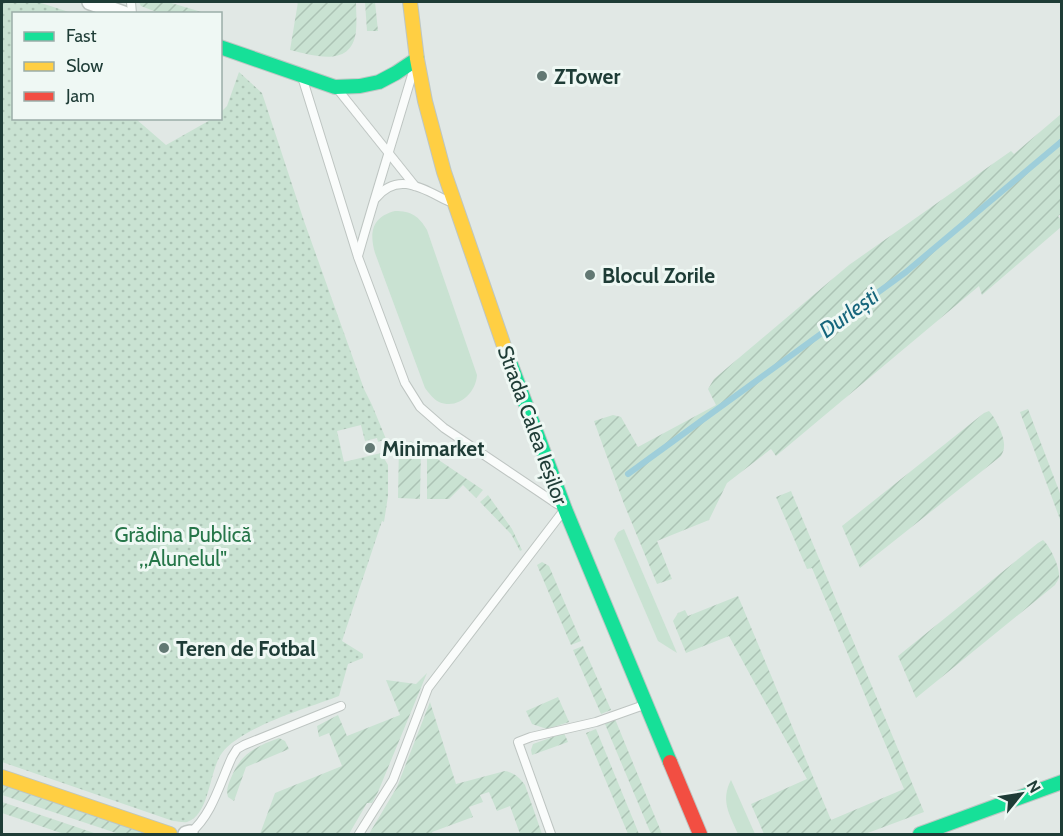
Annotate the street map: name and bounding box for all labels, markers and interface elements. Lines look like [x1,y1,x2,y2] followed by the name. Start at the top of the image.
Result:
[12,12,222,120] legend
[66,25,97,47] text: Fast
[66,55,103,77] text: Slow
[554,64,620,89] place label: ZTower
[535,69,549,83] marker: ZTower
[65,85,95,107] text: Jam
[602,263,715,288] place label: Blocul Zorile
[583,268,597,282] marker: Blocul Zorile
[814,282,884,344] water label: Durlești
[491,342,574,509] street label: Strada Calea Ieșilor
[382,436,484,461] place label: Minimarket
[363,441,377,455] marker: Minimarket
[115,522,251,571] park label: Grădina Publică ,,Alunelul"
[176,636,316,661] place label: Teren de Fotbal
[157,641,171,655] marker: Teren de Fotbal
[991,764,1051,824] north arrow
[1023,777,1045,796] text: N

